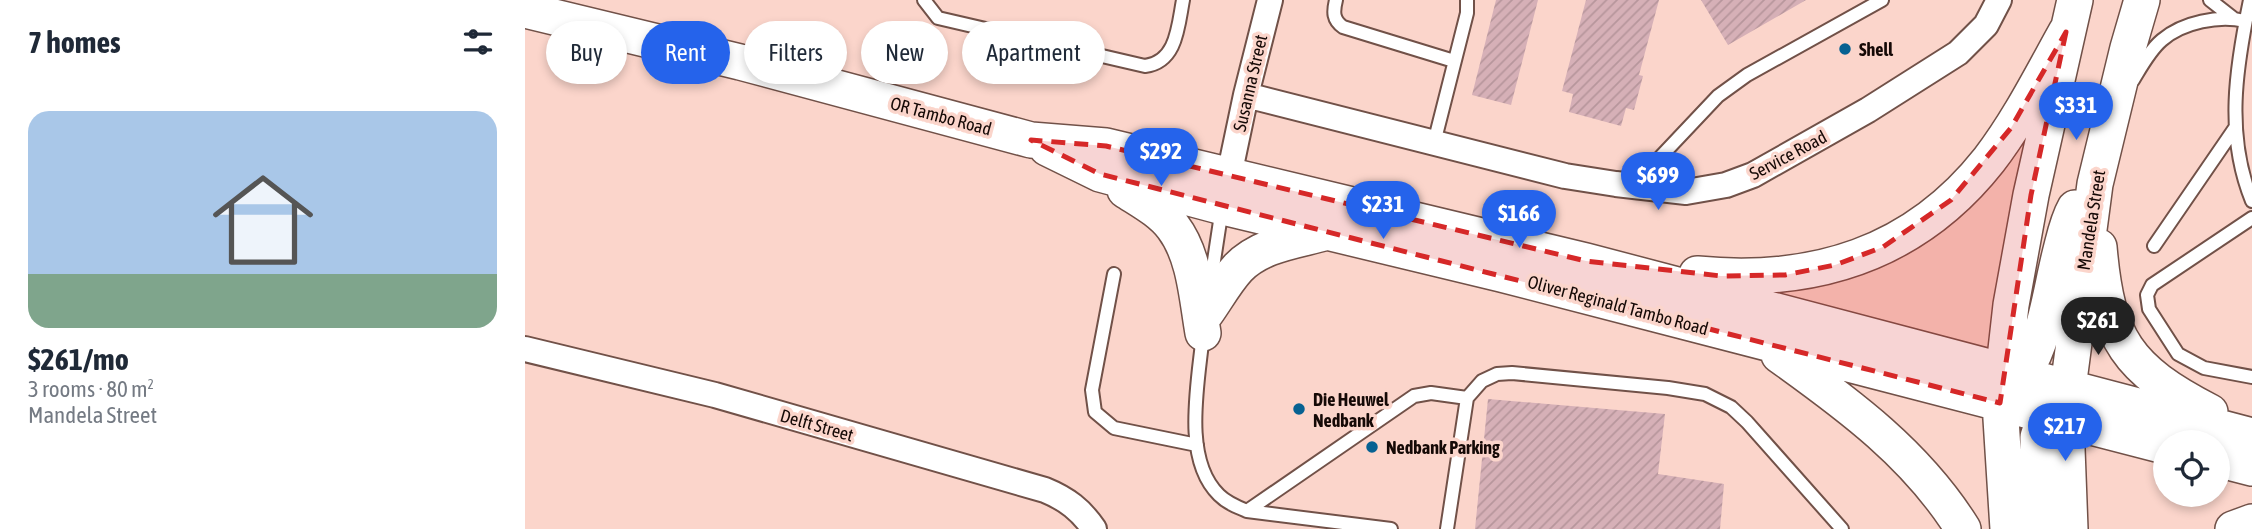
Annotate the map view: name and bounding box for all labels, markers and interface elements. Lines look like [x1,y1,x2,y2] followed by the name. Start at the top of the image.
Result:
[546,21,627,84] chip: Buy
[641,21,730,84] chip: Rent
[744,21,847,84] chip: Filters
[861,21,948,84] chip: New
[962,21,1105,84] chip: Apartment
[459,23,497,61] icon: filters
[28,25,121,59] text: 7 homes
[1229,33,1271,133] street label: Susanna Street
[1859,39,1893,60] place label: Shell
[1837,41,1853,57] marker: Shell
[2035,82,2117,142] pin: $331
[888,92,994,140] street label: OR Tambo Road
[2055,92,2097,118] text: $331
[1746,126,1830,184] street label: Service Road
[1120,128,1202,188] pin: $292
[1140,138,1182,164] text: $292
[1617,152,1699,212] pin: $699
[200,157,326,283] icon: home
[1637,162,1679,188] text: $699
[2073,168,2109,272] street label: Mandela Street
[1342,182,1424,241] pin: $231
[1478,190,1560,250] pin: $166
[1362,191,1404,217] text: $231
[1498,200,1540,226] text: $166
[1525,271,1711,339] street label: Oliver Reginald Tambo Road
[2057,298,2139,357] pin: $261
[2077,307,2119,333] text: $261
[28,342,129,376] text: $261/mo
[28,376,154,402] text: 3 rooms · 80 m²
[1313,389,1389,431] place label: Die Heuwel Nedbank
[1291,401,1307,417] marker: Die Heuwel Nedbank
[28,402,157,428] text: Mandela Street
[2024,404,2106,463] pin: $217
[778,405,856,445] street label: Delft Street
[2044,413,2086,439] text: $217
[2153,430,2230,507] map controls
[2153,430,2230,507] button: locate
[1386,437,1500,458] place label: Nedbank Parking
[1364,439,1380,455] marker: Nedbank Parking

